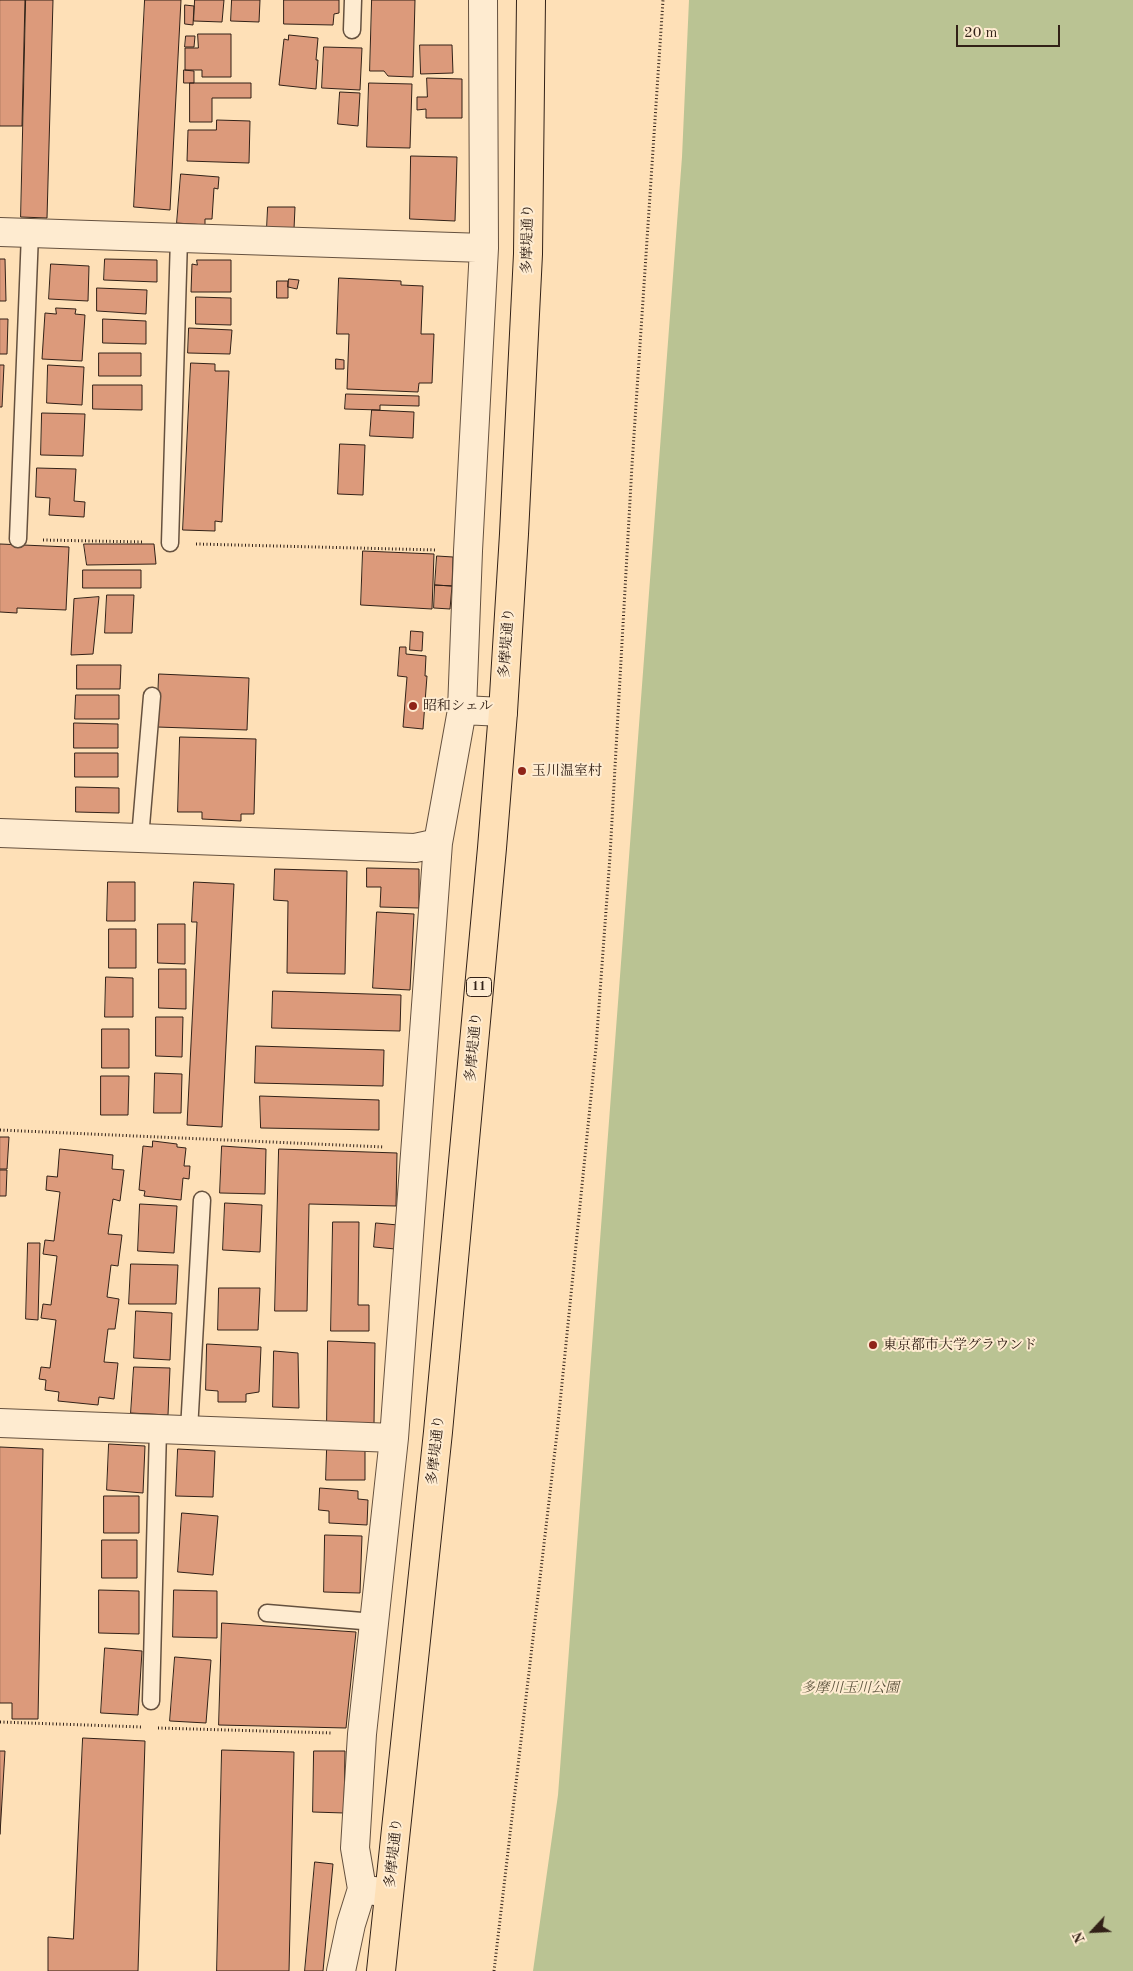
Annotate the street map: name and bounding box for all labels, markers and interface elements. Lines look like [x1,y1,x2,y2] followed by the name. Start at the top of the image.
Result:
[958,15,1062,47] scale bar
[964,26,998,41] text: 20 m
[519,204,537,274] street label: 多摩堤通り
[496,607,518,679] street label: 多摩堤通り
[423,698,493,714] place label: 昭和シェル
[407,700,419,712] marker: 昭和シェル
[532,763,602,779] place label: 玉川温室村
[516,765,528,777] marker: 玉川温室村
[466,978,492,996] road number: 11
[463,1011,485,1083] street label: 多摩堤通り
[883,1337,1037,1353] place label: 東京都市大学グラウンド
[867,1339,879,1351] marker: 東京都市大学グラウンド
[424,1414,448,1486] street label: 多摩堤通り
[801,1680,899,1696] park label: 多摩川玉川公園
[382,1817,406,1889] street label: 多摩堤通り
[1068,1906,1118,1956] north arrow
[1071,1930,1088,1945] text: N

